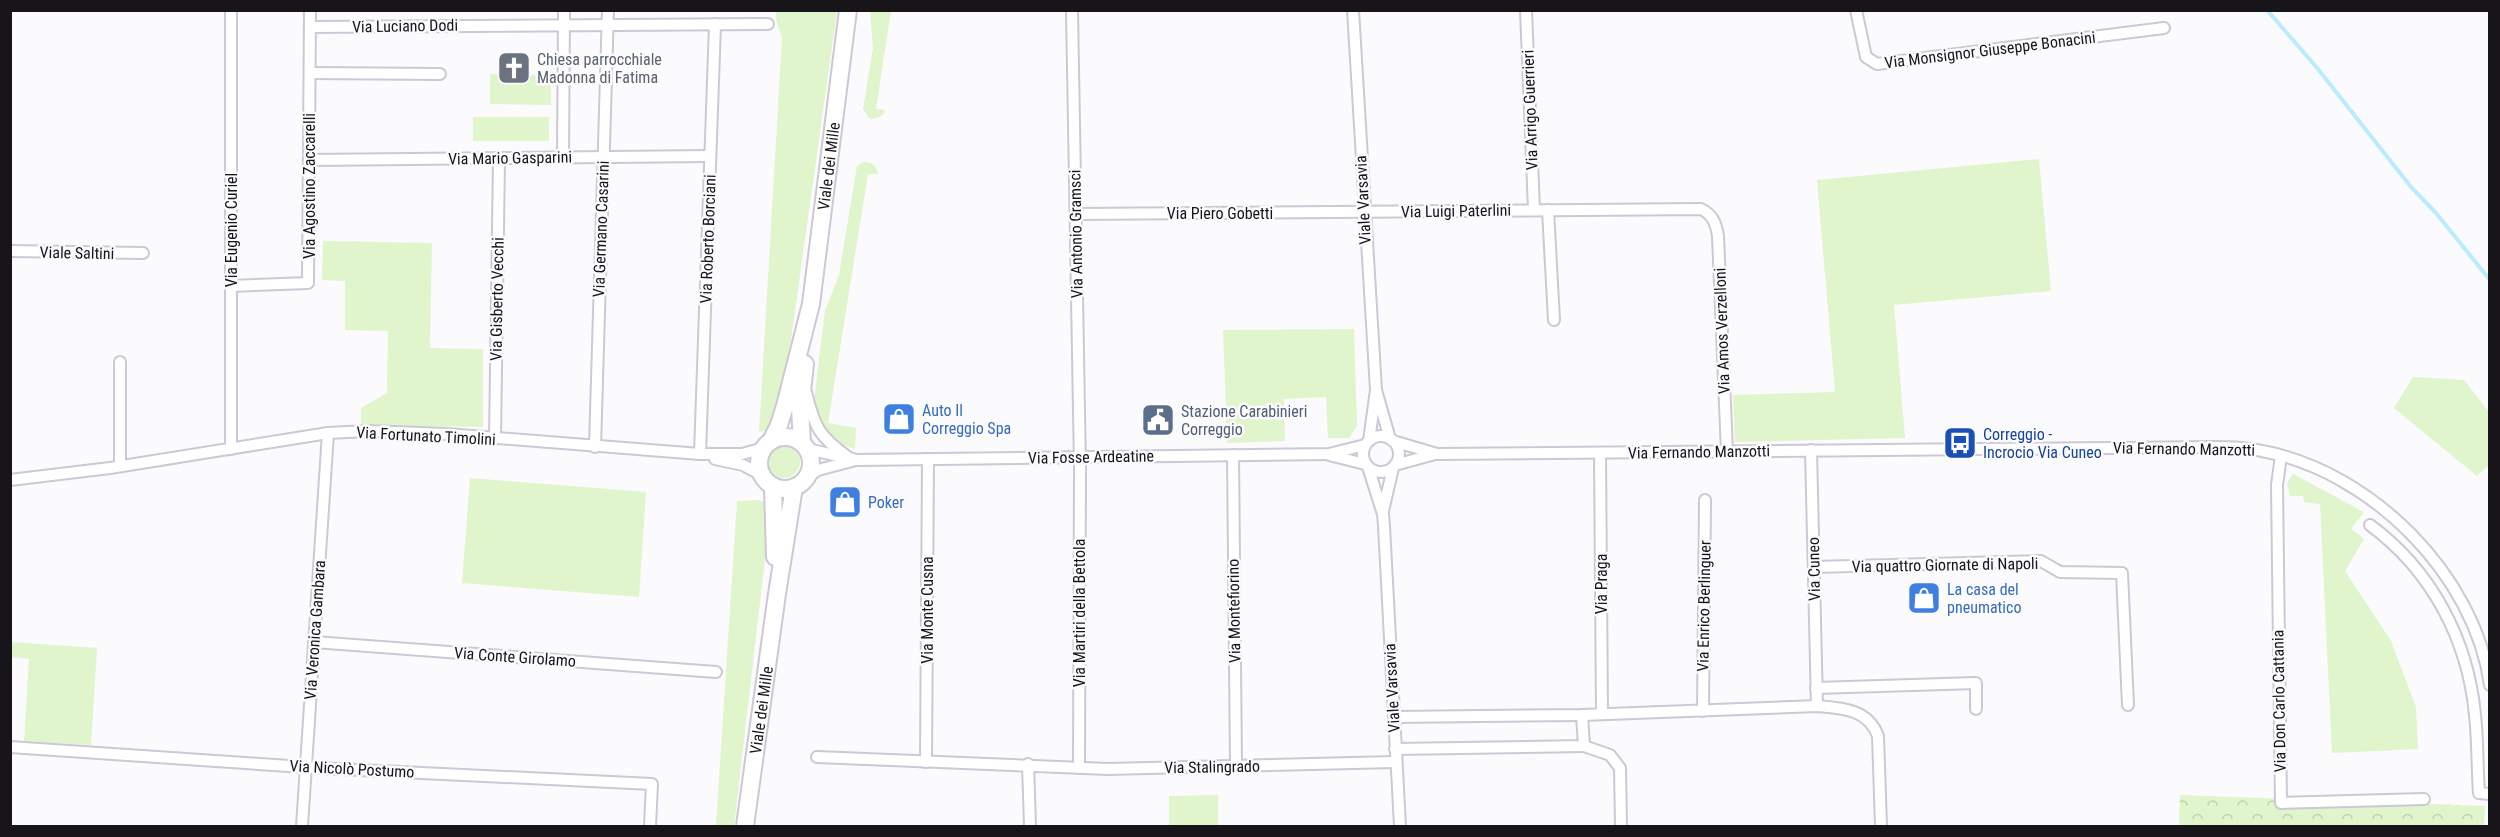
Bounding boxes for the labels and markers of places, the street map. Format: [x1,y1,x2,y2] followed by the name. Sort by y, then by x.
[496,50,532,86] church icon: Chiesa parrocchiale Madonna di Fatima
[537,50,662,87] place label: Chiesa parrocchiale Madonna di Fatima
[881,401,917,437] shop icon: Auto Il Correggio Spa
[922,401,1011,438] place label: Auto Il Correggio Spa
[1140,402,1176,438] public building icon: Stazione Carabinieri Correggio
[1181,402,1307,439] place label: Stazione Carabinieri Correggio
[1942,425,1978,461] bus stop icon: Correggio - Incrocio Via Cuneo
[1983,425,2102,462] place label: Correggio - Incrocio Via Cuneo
[827,484,863,520] shop icon: Poker
[868,493,904,512] place label: Poker
[1906,580,1942,616] shop icon: La casa del pneumatico
[1947,580,2021,617] place label: La casa del pneumatico

